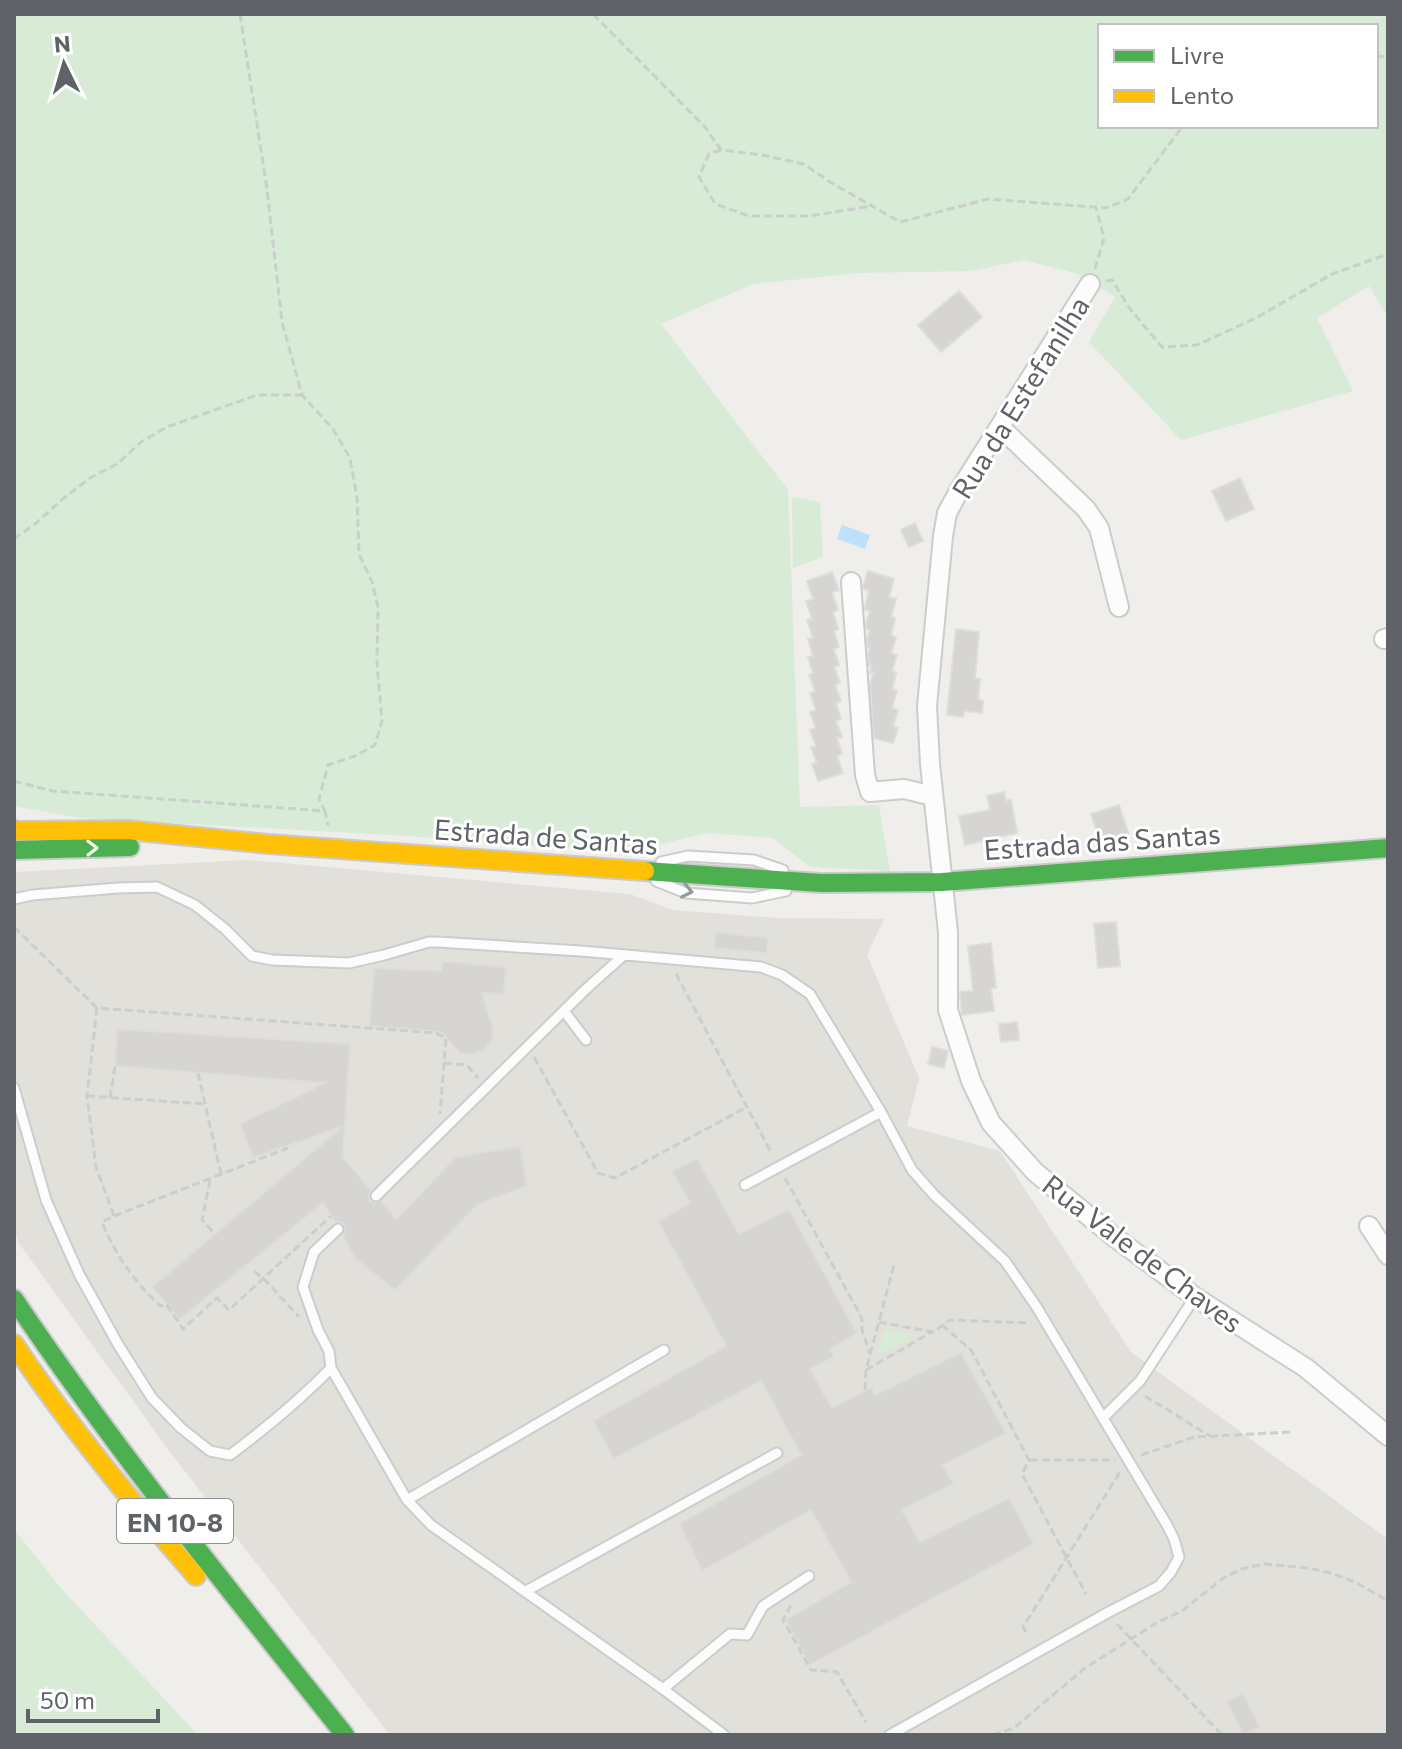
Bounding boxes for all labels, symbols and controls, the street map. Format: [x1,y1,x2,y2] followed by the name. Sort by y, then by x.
[24,24,104,104] north arrow
[1098,24,1378,128] legend
[53,29,72,58] text: N
[1170,40,1224,69] text: Livre
[1170,80,1234,109] text: Lento
[944,290,1096,504] street label: Rua da Estefanilha
[433,811,659,861] street label: Estrada de Santas
[982,816,1222,866] street label: Estrada das Santas
[86,839,99,857] one-way arrow
[680,882,694,899] one-way arrow
[1036,1167,1250,1339] street label: Rua Vale de Chaves
[117,1499,233,1543] road number: EN 10-8
[28,1673,158,1723] scale bar
[40,1685,95,1714] text: 50 m

